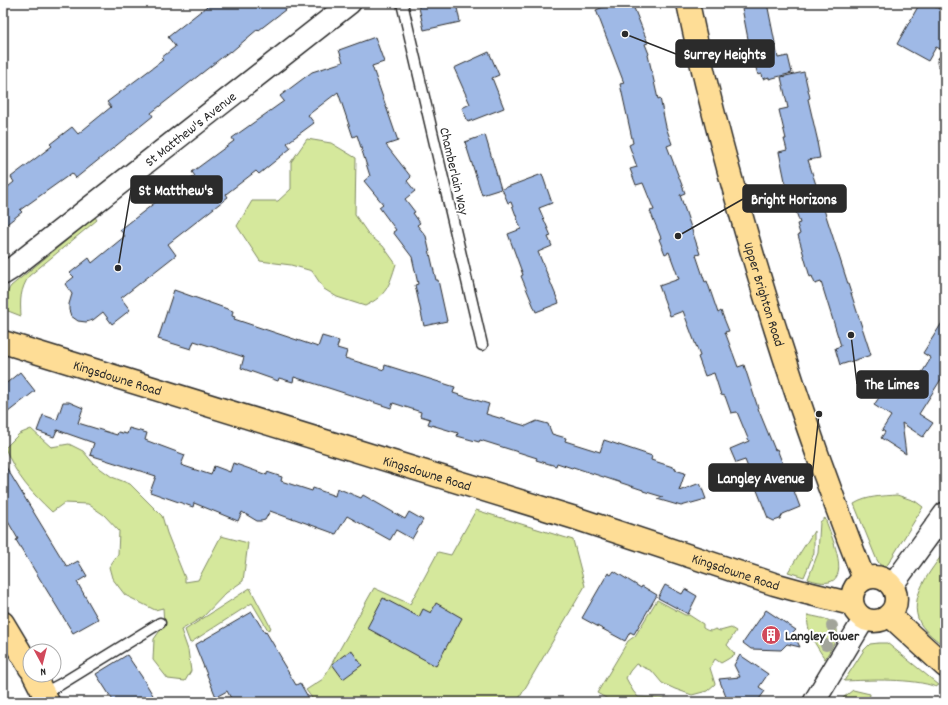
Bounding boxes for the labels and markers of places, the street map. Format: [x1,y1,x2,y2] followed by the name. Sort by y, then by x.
[676,40,774,67] callout: Surrey Heights
[131,176,222,203] callout: St Matthew's
[743,185,846,212] callout: Bright Horizons
[857,371,928,398] callout: The Limes
[709,464,812,491] callout: Langley Avenue
[760,624,782,646] building icon: Langley Tower
[785,627,860,647] place label: Langley Tower

